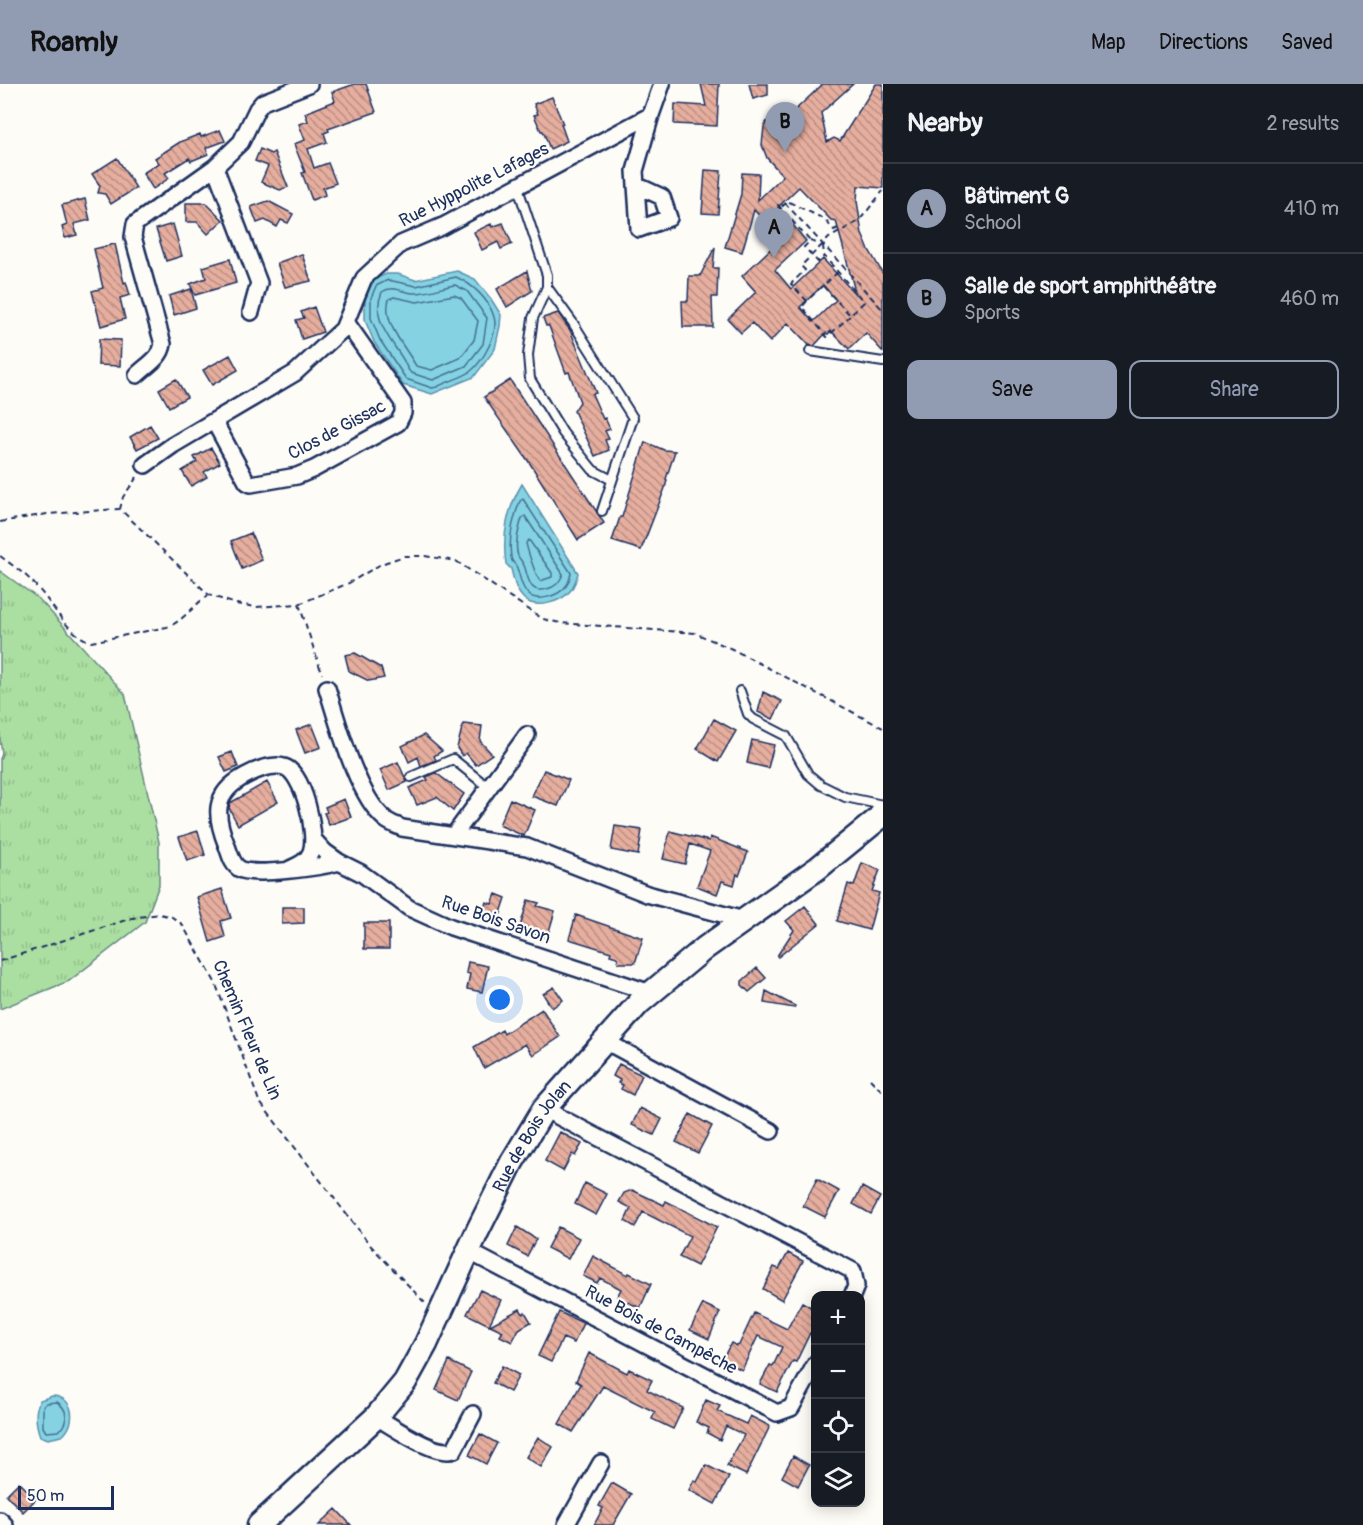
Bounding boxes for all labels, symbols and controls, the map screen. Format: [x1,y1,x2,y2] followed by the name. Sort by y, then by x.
[30,25,118,60] text: Roamly
[1091,29,1126,56] text: Map
[1159,29,1248,56] text: Directions
[1281,29,1333,56] text: Saved
[766,103,804,152] pin: B
[907,107,983,139] text: Nearby
[1267,111,1339,136] text: 2 results
[395,137,553,233] street label: Rue Hyppolite Lafages
[964,182,1069,210] text: Bâtiment G
[920,196,933,221] text: A
[1284,196,1339,221] text: 410 m
[754,208,794,258] pin: A
[964,210,1021,235] text: School
[964,272,1216,300] text: Salle de sport amphithéâtre
[921,286,932,311] text: B
[1280,286,1339,311] text: 460 m
[964,300,1020,325] text: Sports
[907,360,1117,419] button: Save
[1129,360,1339,419] button: Share
[284,395,390,465] street label: Clos de Gissac
[438,891,554,949] street label: Rue Bois Savon
[207,957,287,1103] street label: Chemin Fleur de Lin
[485,985,514,1014] your location
[487,1075,576,1196] street label: Rue de Bois Jolan
[581,1280,741,1380] street label: Rue Bois de Campêche
[811,1291,865,1507] map controls
[811,1291,865,1345] button: +
[811,1345,865,1399] button: −
[811,1399,865,1453] button: locate
[811,1453,865,1507] button: layers
[18,1483,114,1510] scale bar
[27,1486,64,1506] text: 50 m

